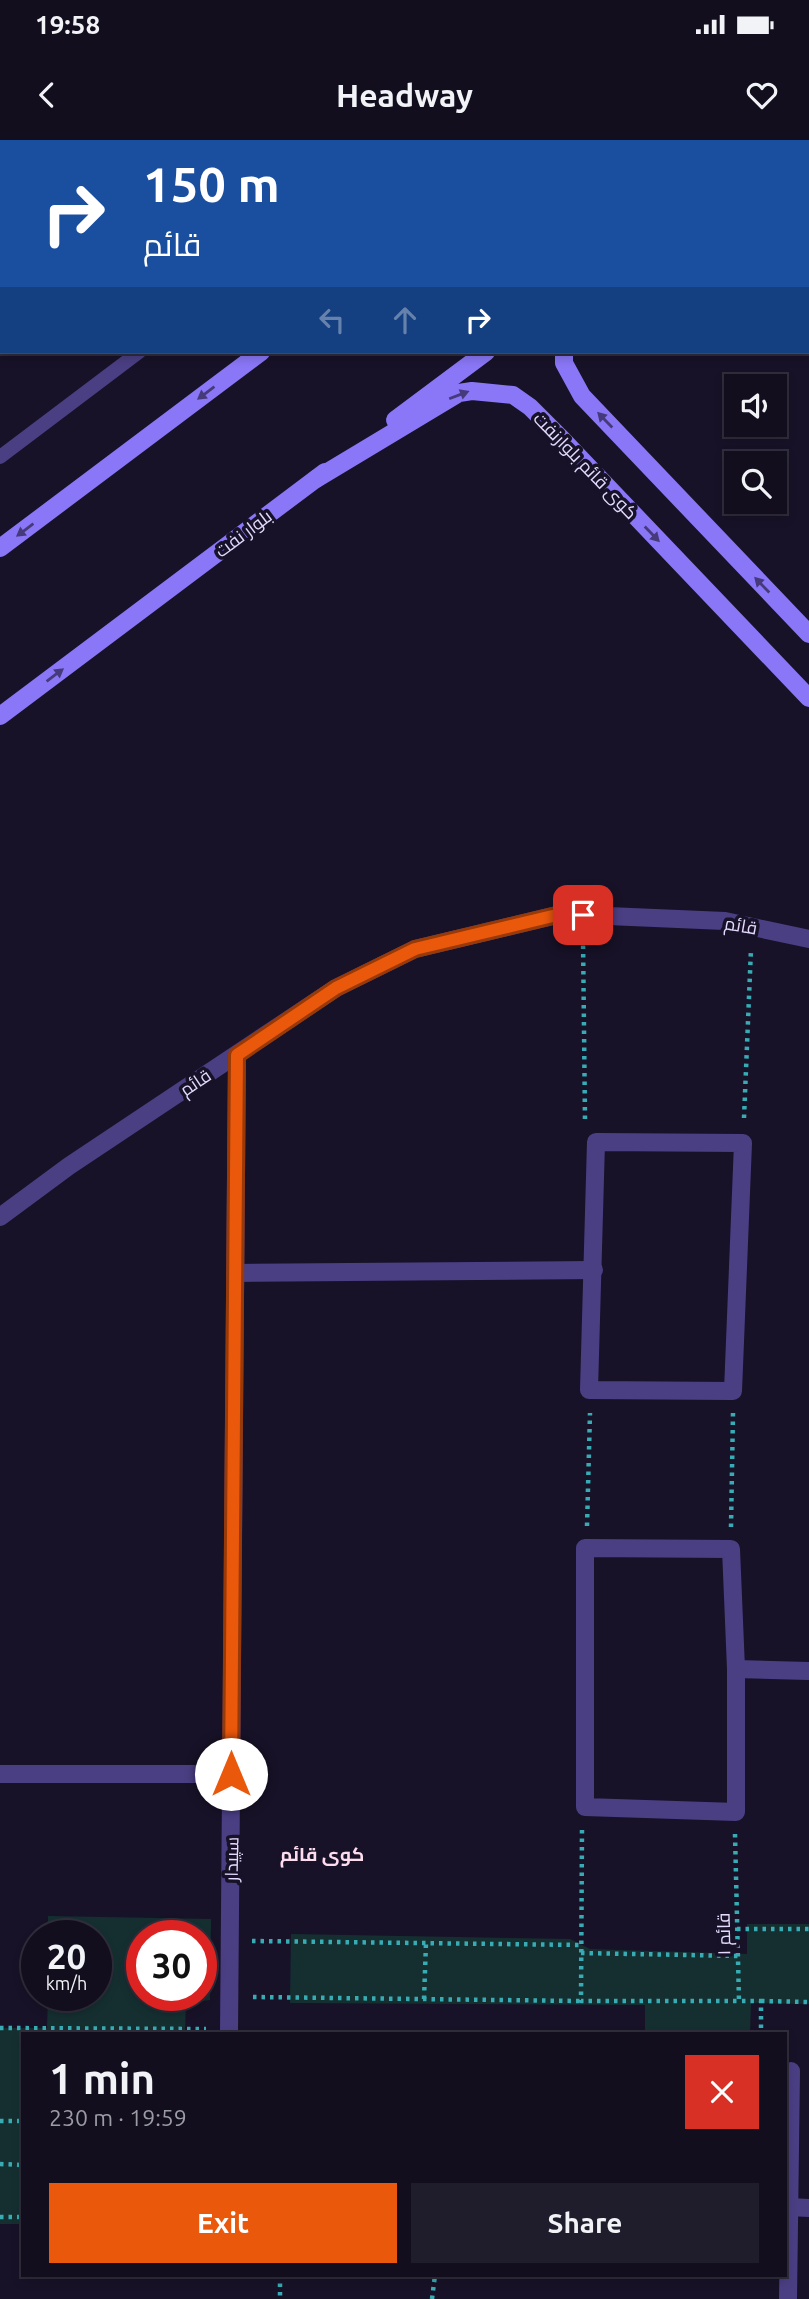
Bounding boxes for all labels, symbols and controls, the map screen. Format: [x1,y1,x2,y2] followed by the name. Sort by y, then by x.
[35,10,100,39] text: 19:58
[28,76,66,114] icon: back
[743,76,781,114] icon: heart
[336,77,473,113] text: Headway
[143,156,280,211] text: 150 m
[28,168,119,259] icon: right
[143,226,202,262] text: قائم
[313,301,351,339] icon: left
[386,301,424,339] icon: ahead
[459,301,497,339] icon: right
[724,374,787,514] map controls
[724,374,787,437] button: sound
[198,385,216,400] one-way arrow
[449,390,470,401] one-way arrow
[528,408,642,524] street label: کوی قائم بلوارنفت
[597,411,613,429] one-way arrow
[724,451,787,514] button: search
[211,505,276,562] street label: بلوار نفت
[16,522,34,537] one-way arrow
[644,525,661,542] one-way arrow
[754,577,770,594] one-way arrow
[45,667,63,682] one-way arrow
[553,885,613,945] pin
[564,896,602,934] icon: arrive
[723,912,759,941] street label: قائم
[176,1065,216,1102] street label: قائم
[194,1737,268,1811] position arrow
[221,1836,243,1883] street label: سپیدار
[280,1843,364,1868] district label: کوی قائم
[713,1912,736,1955] street label: قائم ۱
[126,1920,217,2011] speed limit sign: 30
[47,1936,86,1976] text: 20
[46,1973,87,1993] text: km/h
[49,2055,155,2102] text: 1 min
[685,2055,759,2129] button: close
[49,2105,187,2130] text: 230 m · 19:59
[49,2183,397,2263] button: Exit
[411,2183,759,2263] button: Share

